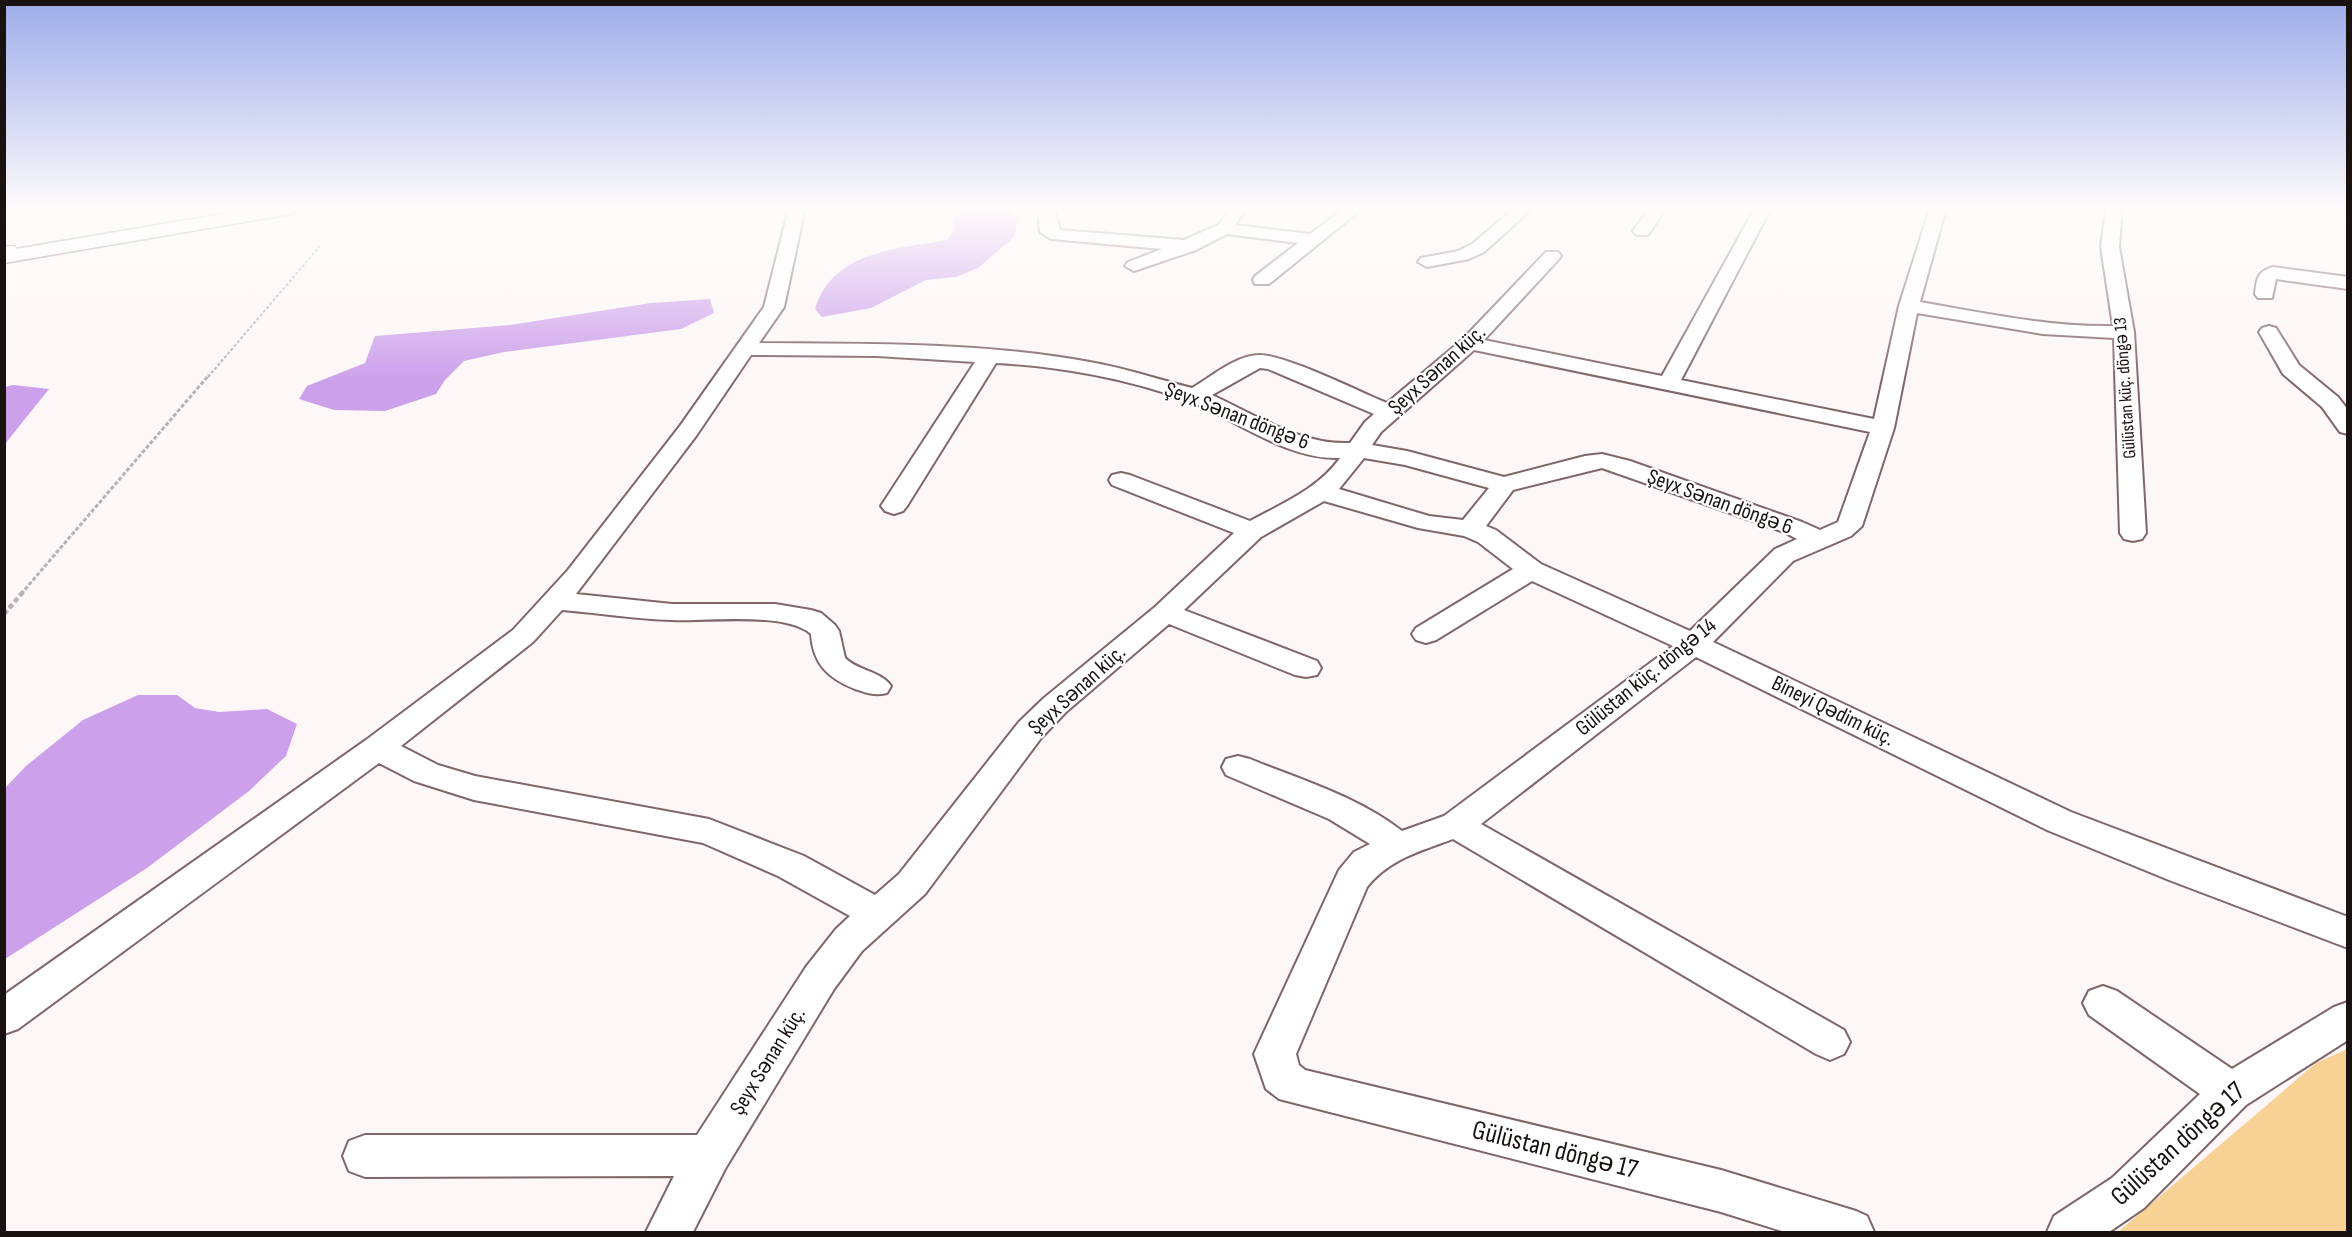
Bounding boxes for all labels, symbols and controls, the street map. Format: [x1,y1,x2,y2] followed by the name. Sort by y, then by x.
[2110,317,2140,459] street label: Gülüstan küç. döngə 13
[1383,319,1491,421] street label: Şeyx Sənan küç.
[1161,376,1313,456] street label: Şeyx Sənan döngə 6
[1644,463,1796,541] street label: Şeyx Sənan döngə 6
[1570,612,1722,742] street label: Gülüstan küç. döngə 14
[1023,639,1131,741] street label: Şeyx Sənan küç.
[1767,670,1899,752] street label: Bineyi Qədim küç.
[724,1002,812,1120] street label: Şeyx Sənan küç.
[2104,1075,2252,1213] street label: Gülüstan döngə 17
[1469,1114,1641,1186] street label: Gülüstan döngə 17

